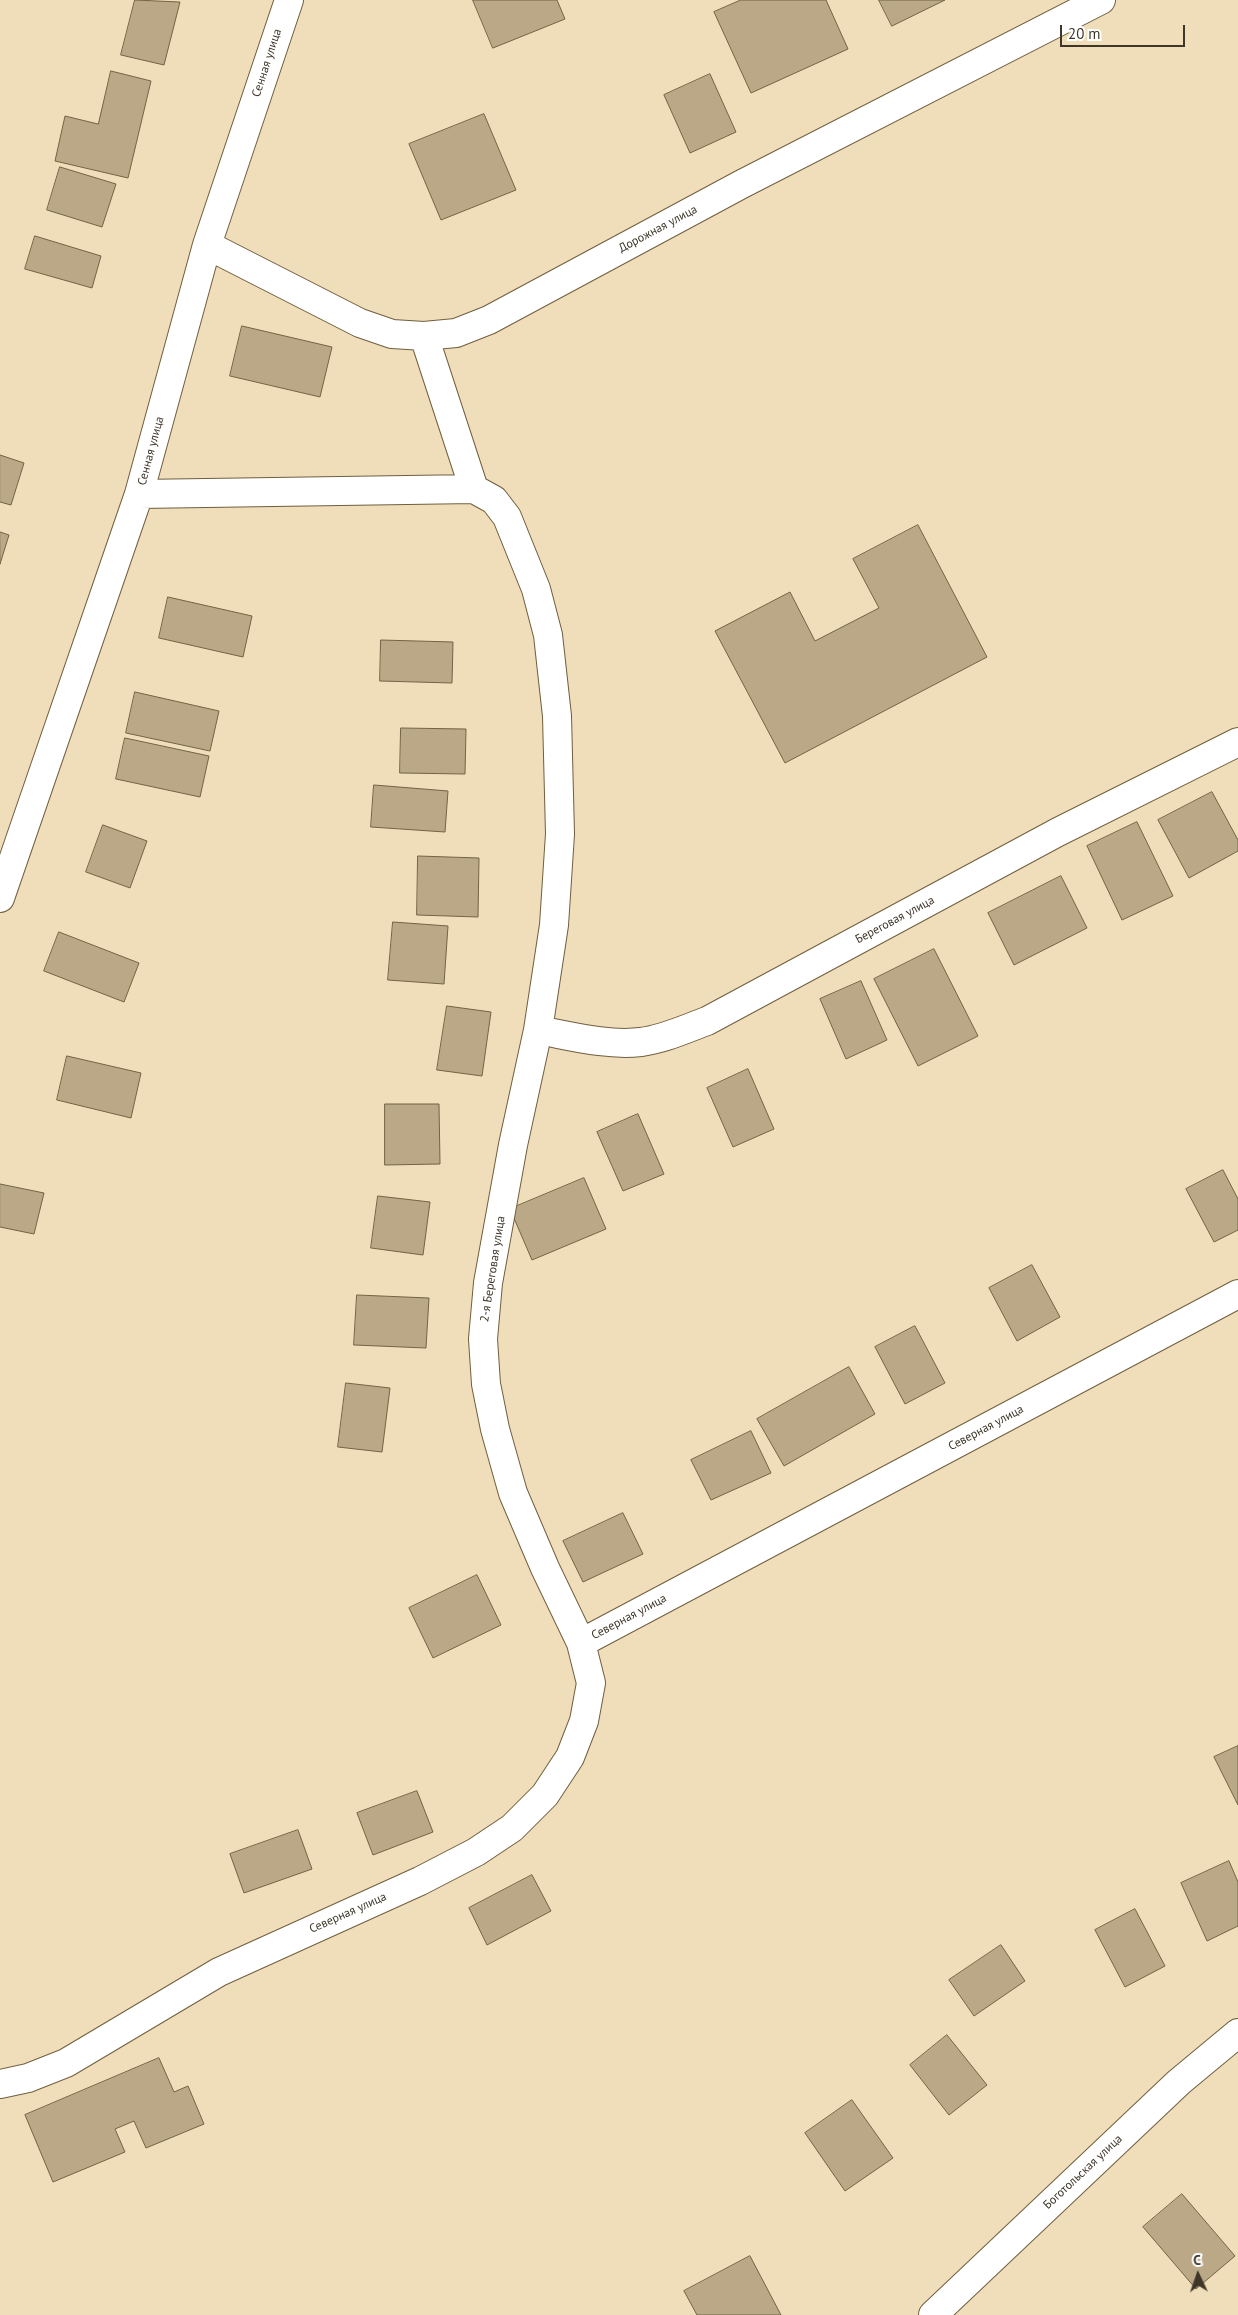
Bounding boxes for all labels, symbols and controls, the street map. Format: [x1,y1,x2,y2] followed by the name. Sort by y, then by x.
[1063,15,1188,47] scale bar
[1068,24,1101,43] text: 20 m
[249,27,285,99] street label: Сенная улица
[616,202,700,256] street label: Дорожная улица
[135,415,167,487] street label: Сенная улица
[853,893,937,947] street label: Береговая улица
[478,1215,508,1323] street label: 2-я Береговая улица
[946,1402,1026,1454] street label: Северная улица
[589,1591,669,1643] street label: Северная улица
[307,1890,389,1936] street label: Северная улица
[1041,2132,1125,2212] street label: Боготольская улица
[1173,2250,1223,2300] north arrow
[1193,2251,1202,2269] text: С

